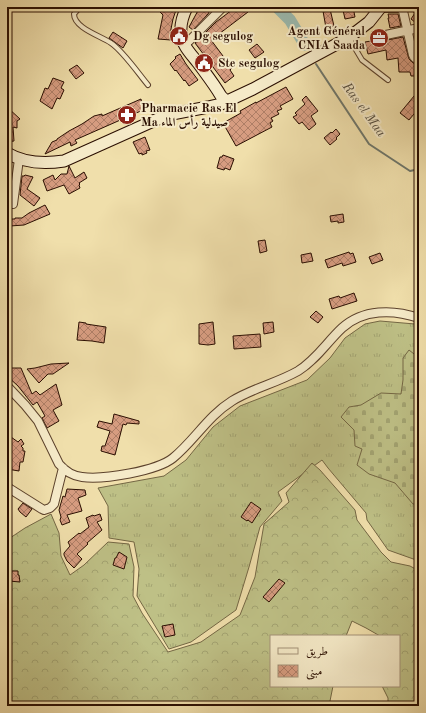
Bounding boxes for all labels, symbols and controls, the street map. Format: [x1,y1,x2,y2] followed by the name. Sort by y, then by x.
[168,25,190,47] public building icon: Dg segulog
[288,26,365,52] place label: Agent Général CNIA Saada
[368,27,390,49] office icon: Agent Général CNIA Saada
[193,31,253,43] place label: Dg segulog
[193,52,215,74] public building icon: Ste segulog
[218,58,280,70] place label: Ste segulog
[339,79,388,140] water label: Ras el Maa
[141,103,237,129] place label: Pharmacie Ras El Ma صيدلية رأس الماء
[116,104,138,126] pharmacy icon: Pharmacie Ras El Ma صيدلية رأس الماء
[270,635,400,687] legend
[306,646,328,659] text: طريق
[306,666,322,680] text: مبنى

